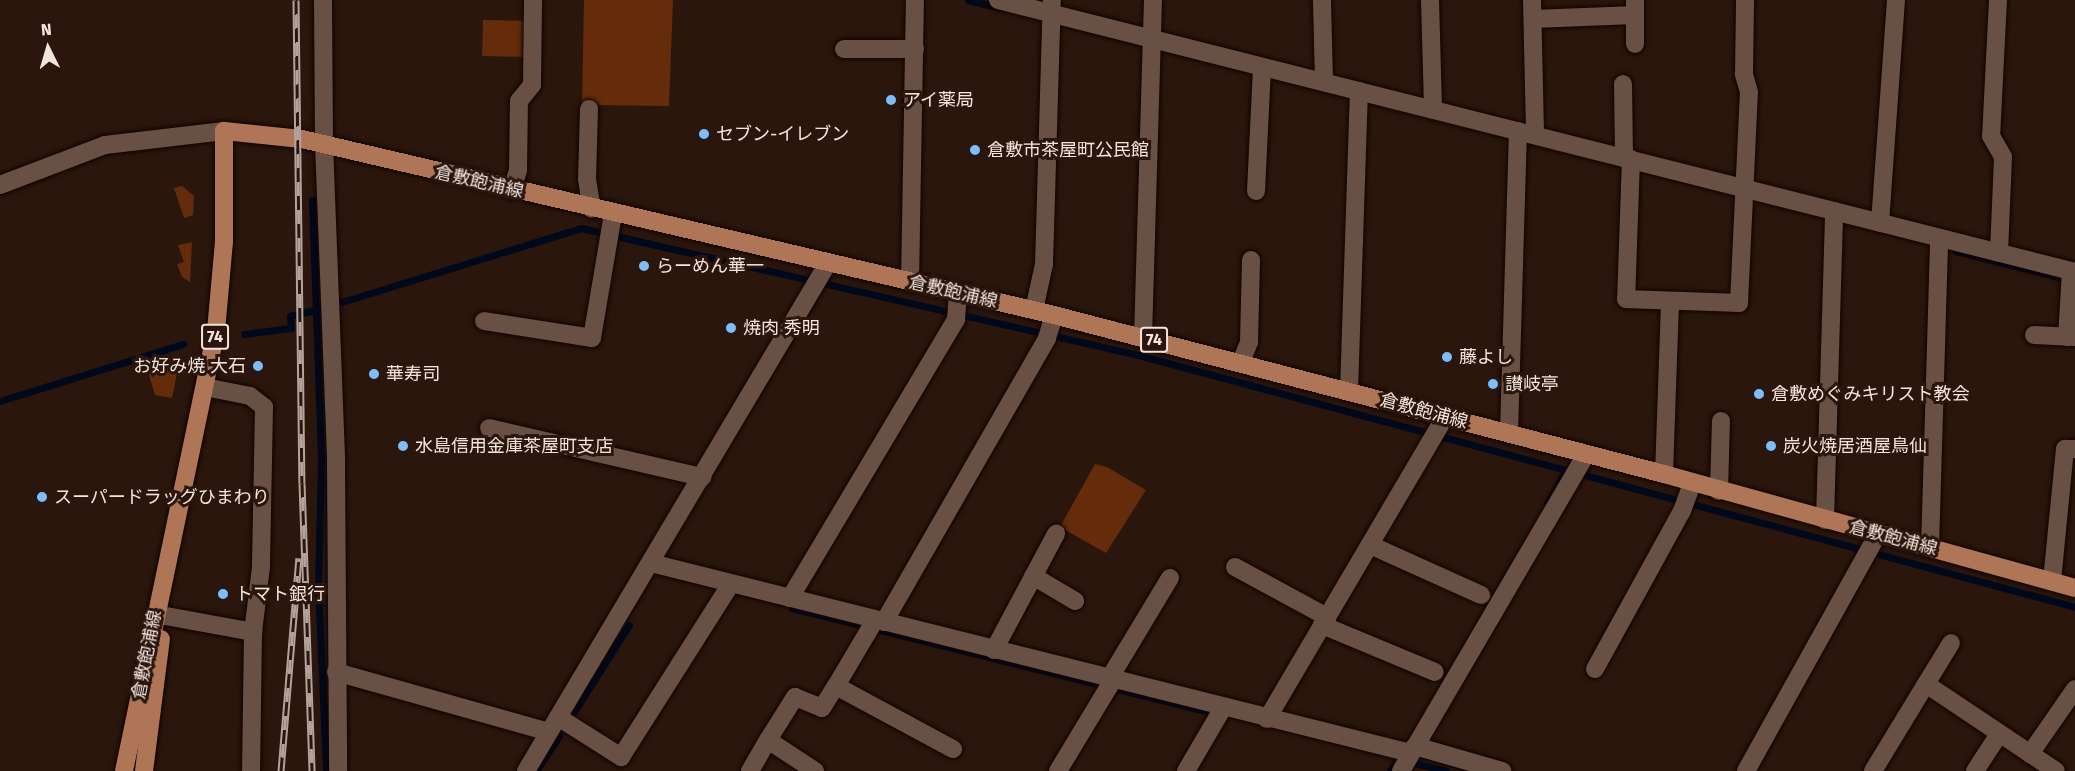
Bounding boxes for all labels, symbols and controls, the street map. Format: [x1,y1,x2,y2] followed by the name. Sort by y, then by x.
[18,18,78,78] north arrow
[40,20,52,39] text: N
[903,89,975,111] place label: アイ薬局
[884,93,898,107] marker: アイ薬局
[716,123,849,145] place label: セブン-イレブン
[697,127,711,141] marker: セブン-イレブン
[987,139,1149,161] place label: 倉敷市茶屋町公民館
[968,143,982,157] marker: 倉敷市茶屋町公民館
[433,161,525,203] street label: 倉敷飽浦線
[656,255,764,277] place label: らーめん華一
[637,259,651,273] marker: らーめん華一
[907,271,999,313] street label: 倉敷飽浦線
[743,317,820,339] place label: 焼肉 秀明
[724,321,738,335] marker: 焼肉 秀明
[200,324,230,350] road number: 74
[1139,327,1169,353] road number: 74
[1459,346,1513,368] place label: 藤よし
[1440,350,1454,364] marker: 藤よし
[133,355,246,377] place label: お好み焼 大石
[251,359,265,373] marker: お好み焼 大石
[386,363,440,385] place label: 華寿司
[367,367,381,381] marker: 華寿司
[1505,373,1559,395] place label: 讃岐亭
[1486,377,1500,391] marker: 讃岐亭
[1771,383,1969,405] place label: 倉敷めぐみキリスト教会
[1752,387,1766,401] marker: 倉敷めぐみキリスト教会
[1378,389,1470,433] street label: 倉敷飽浦線
[415,435,613,457] place label: 水島信用金庫茶屋町支店
[1783,435,1927,457] place label: 炭火焼居酒屋鳥仙
[396,439,410,453] marker: 水島信用金庫茶屋町支店
[1764,439,1778,453] marker: 炭火焼居酒屋鳥仙
[54,486,270,508] place label: スーパードラッグひまわり
[35,490,49,504] marker: スーパードラッグひまわり
[1847,516,1939,560] street label: 倉敷飽浦線
[235,583,325,605] place label: トマト銀行
[216,587,230,601] marker: トマト銀行
[128,609,166,701] street label: 倉敷飽浦線

